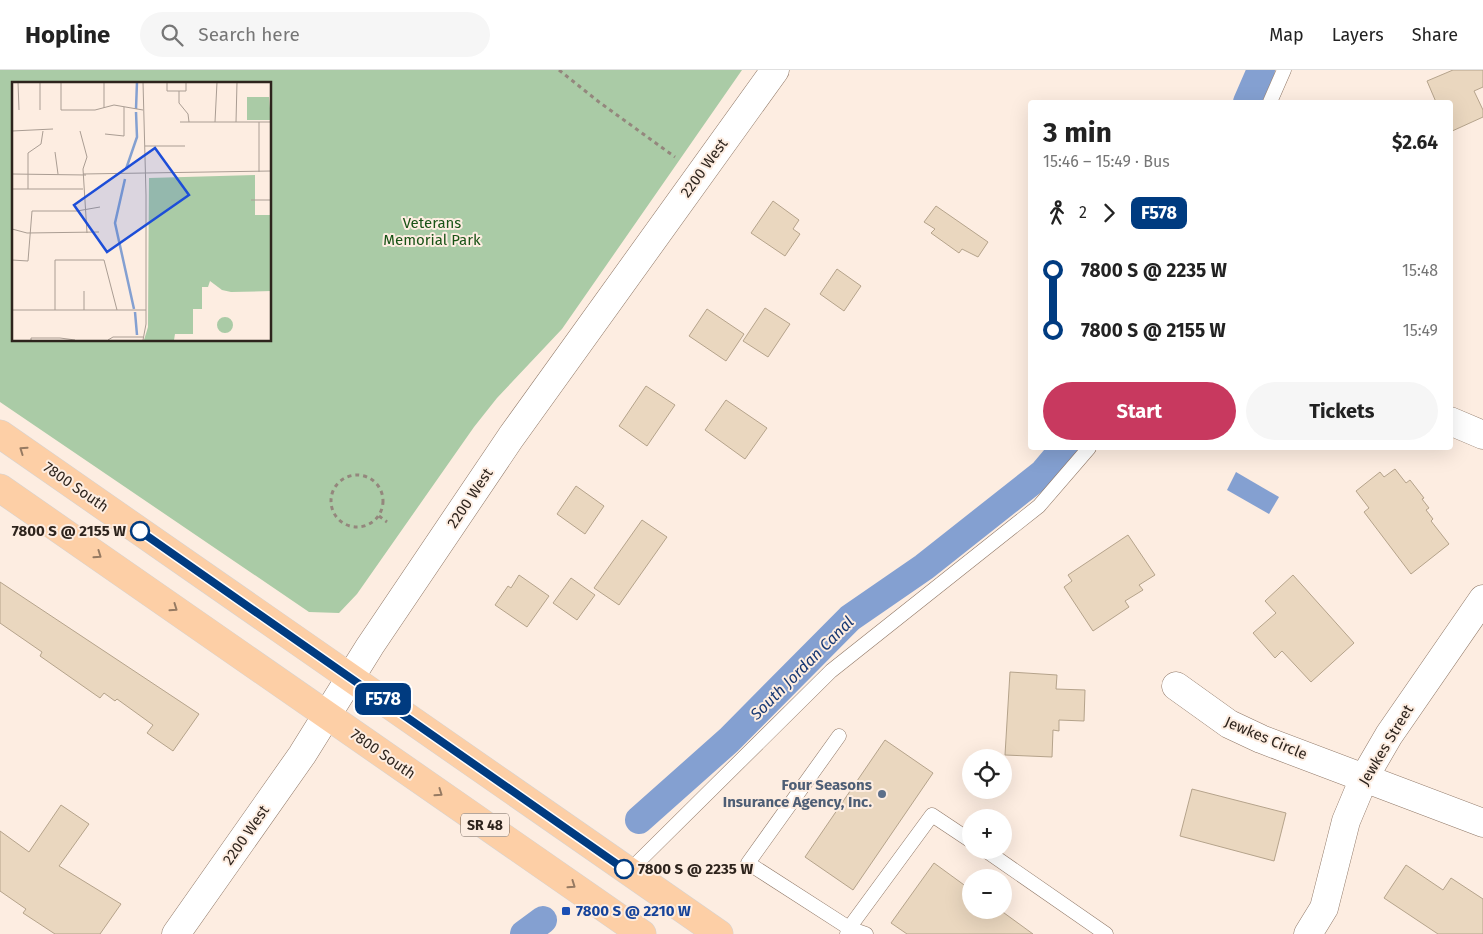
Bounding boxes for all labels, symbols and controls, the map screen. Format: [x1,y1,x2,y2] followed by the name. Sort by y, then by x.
[140,12,490,57] search box
[25,21,110,49] text: Hopline
[158,21,186,49] icon: search
[198,23,300,46] text: Search here
[1269,24,1304,46] text: Map
[1332,24,1384,46] text: Layers
[1412,24,1458,46] text: Share
[12,82,271,341] inset map
[1043,116,1112,149] text: 3 min
[1392,131,1438,154] text: $2.64
[677,135,732,201] street label: 2200 West
[1043,152,1170,171] text: 15:46 – 15:49 · Bus
[1043,199,1071,227] icon: walk
[1095,199,1123,227] icon: forward
[1141,202,1177,224] text: F578
[1079,203,1087,222] text: 2
[383,214,481,249] park label: Veterans Memorial Park
[1081,259,1227,282] text: 7800 S @ 2235 W
[1402,261,1438,280] text: 15:48
[1081,319,1226,342] text: 7800 S @ 2155 W
[1403,321,1438,340] text: 15:49
[1043,382,1236,440] button: Start
[1246,382,1438,440] button: Tickets
[19,447,29,456] one-way arrow
[40,458,112,516] street label: 7800 South
[443,464,497,531] street label: 2200 West
[130,521,150,541] marker: 7800 S @ 2155 W
[12,522,126,540] place label: 7800 S @ 2155 W
[92,549,102,558] one-way arrow
[168,602,178,611] one-way arrow
[746,612,858,724] water label: South Jordan Canal
[348,683,418,715] line badge: F578
[365,688,401,710] text: F578
[1355,701,1417,789] street label: Jewkes Street
[1222,713,1310,763] street label: Jewkes Circle
[347,725,419,783] street label: 7800 South
[962,749,1012,919] map controls
[962,749,1012,799] button: locate
[723,776,872,811] place label: Four Seasons Insurance Agency, Inc.
[433,787,443,796] one-way arrow
[876,788,888,800] marker: Four Seasons Insurance Agency, Inc.
[219,801,273,868] street label: 2200 West
[962,809,1012,859] button: +
[461,814,509,836] road number: SR 48
[614,859,634,879] marker: 7800 S @ 2235 W
[638,860,753,878] place label: 7800 S @ 2235 W
[962,869,1012,919] button: −
[567,879,576,888] one-way arrow
[576,902,691,920] place label: 7800 S @ 2210 W
[560,905,572,917] marker: 7800 S @ 2210 W

